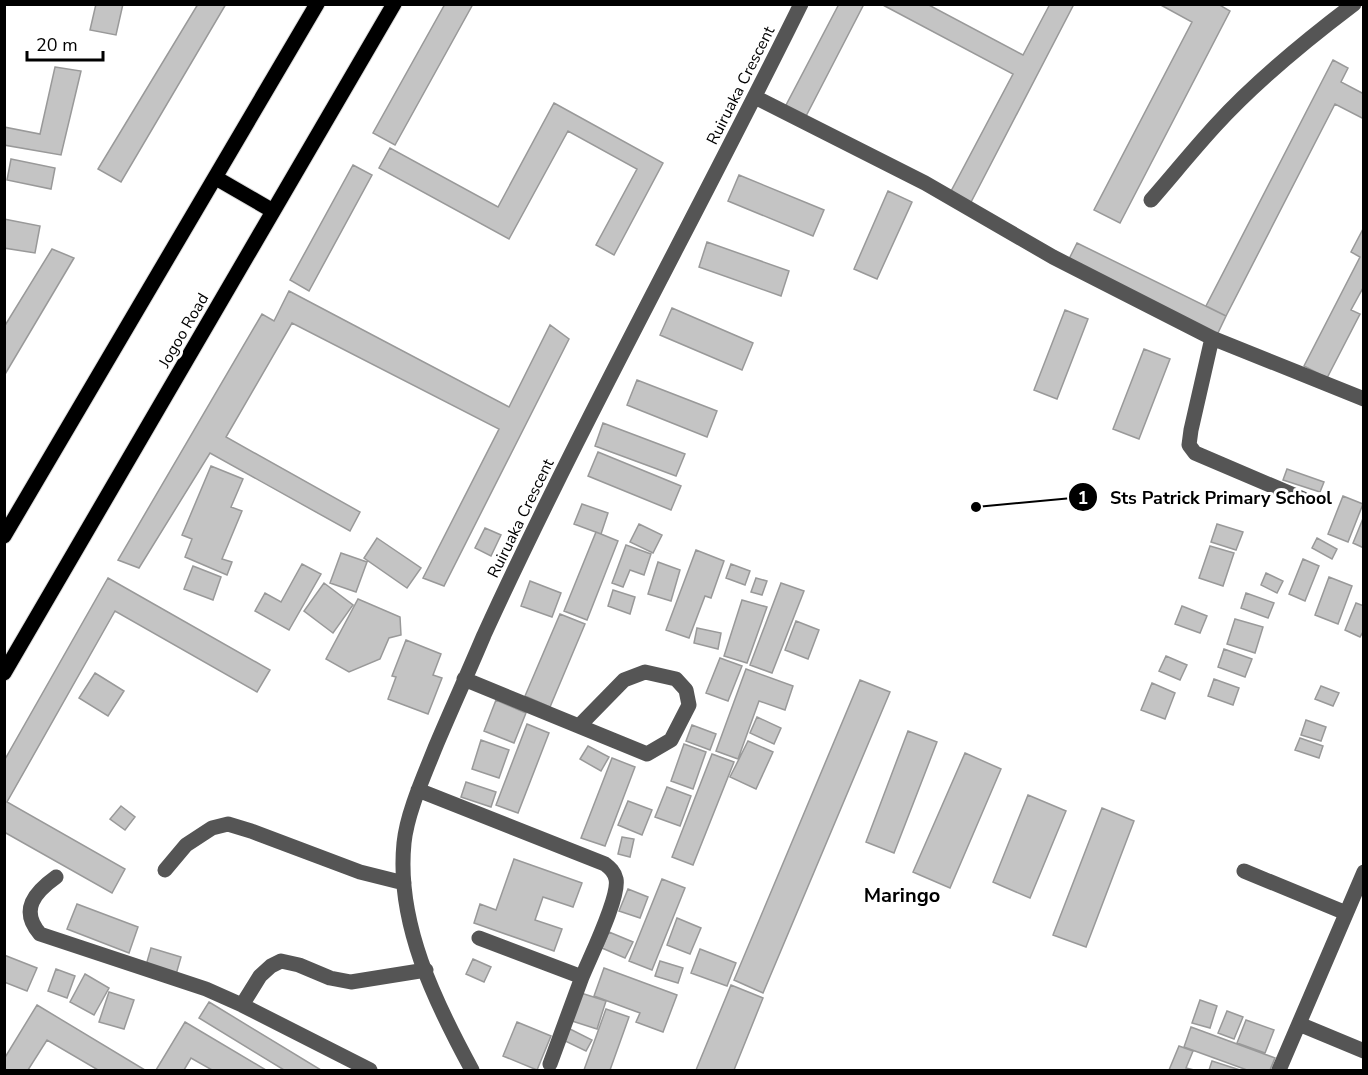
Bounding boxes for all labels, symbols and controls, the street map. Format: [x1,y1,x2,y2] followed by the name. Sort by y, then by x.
[702,22,780,148] street label: Ruiruaka Crescent
[27,24,104,62] scale bar
[36,33,78,57] text: 20 m
[153,289,214,373] street label: Jogoo Road
[482,455,559,582] street label: Ruiruaka Crescent
[1068,479,1344,515] callout: Sts Patrick Primary School
[1078,486,1088,510] text: 1
[1110,486,1332,510] text: Sts Patrick Primary School
[864,882,940,909] district label: Maringo

